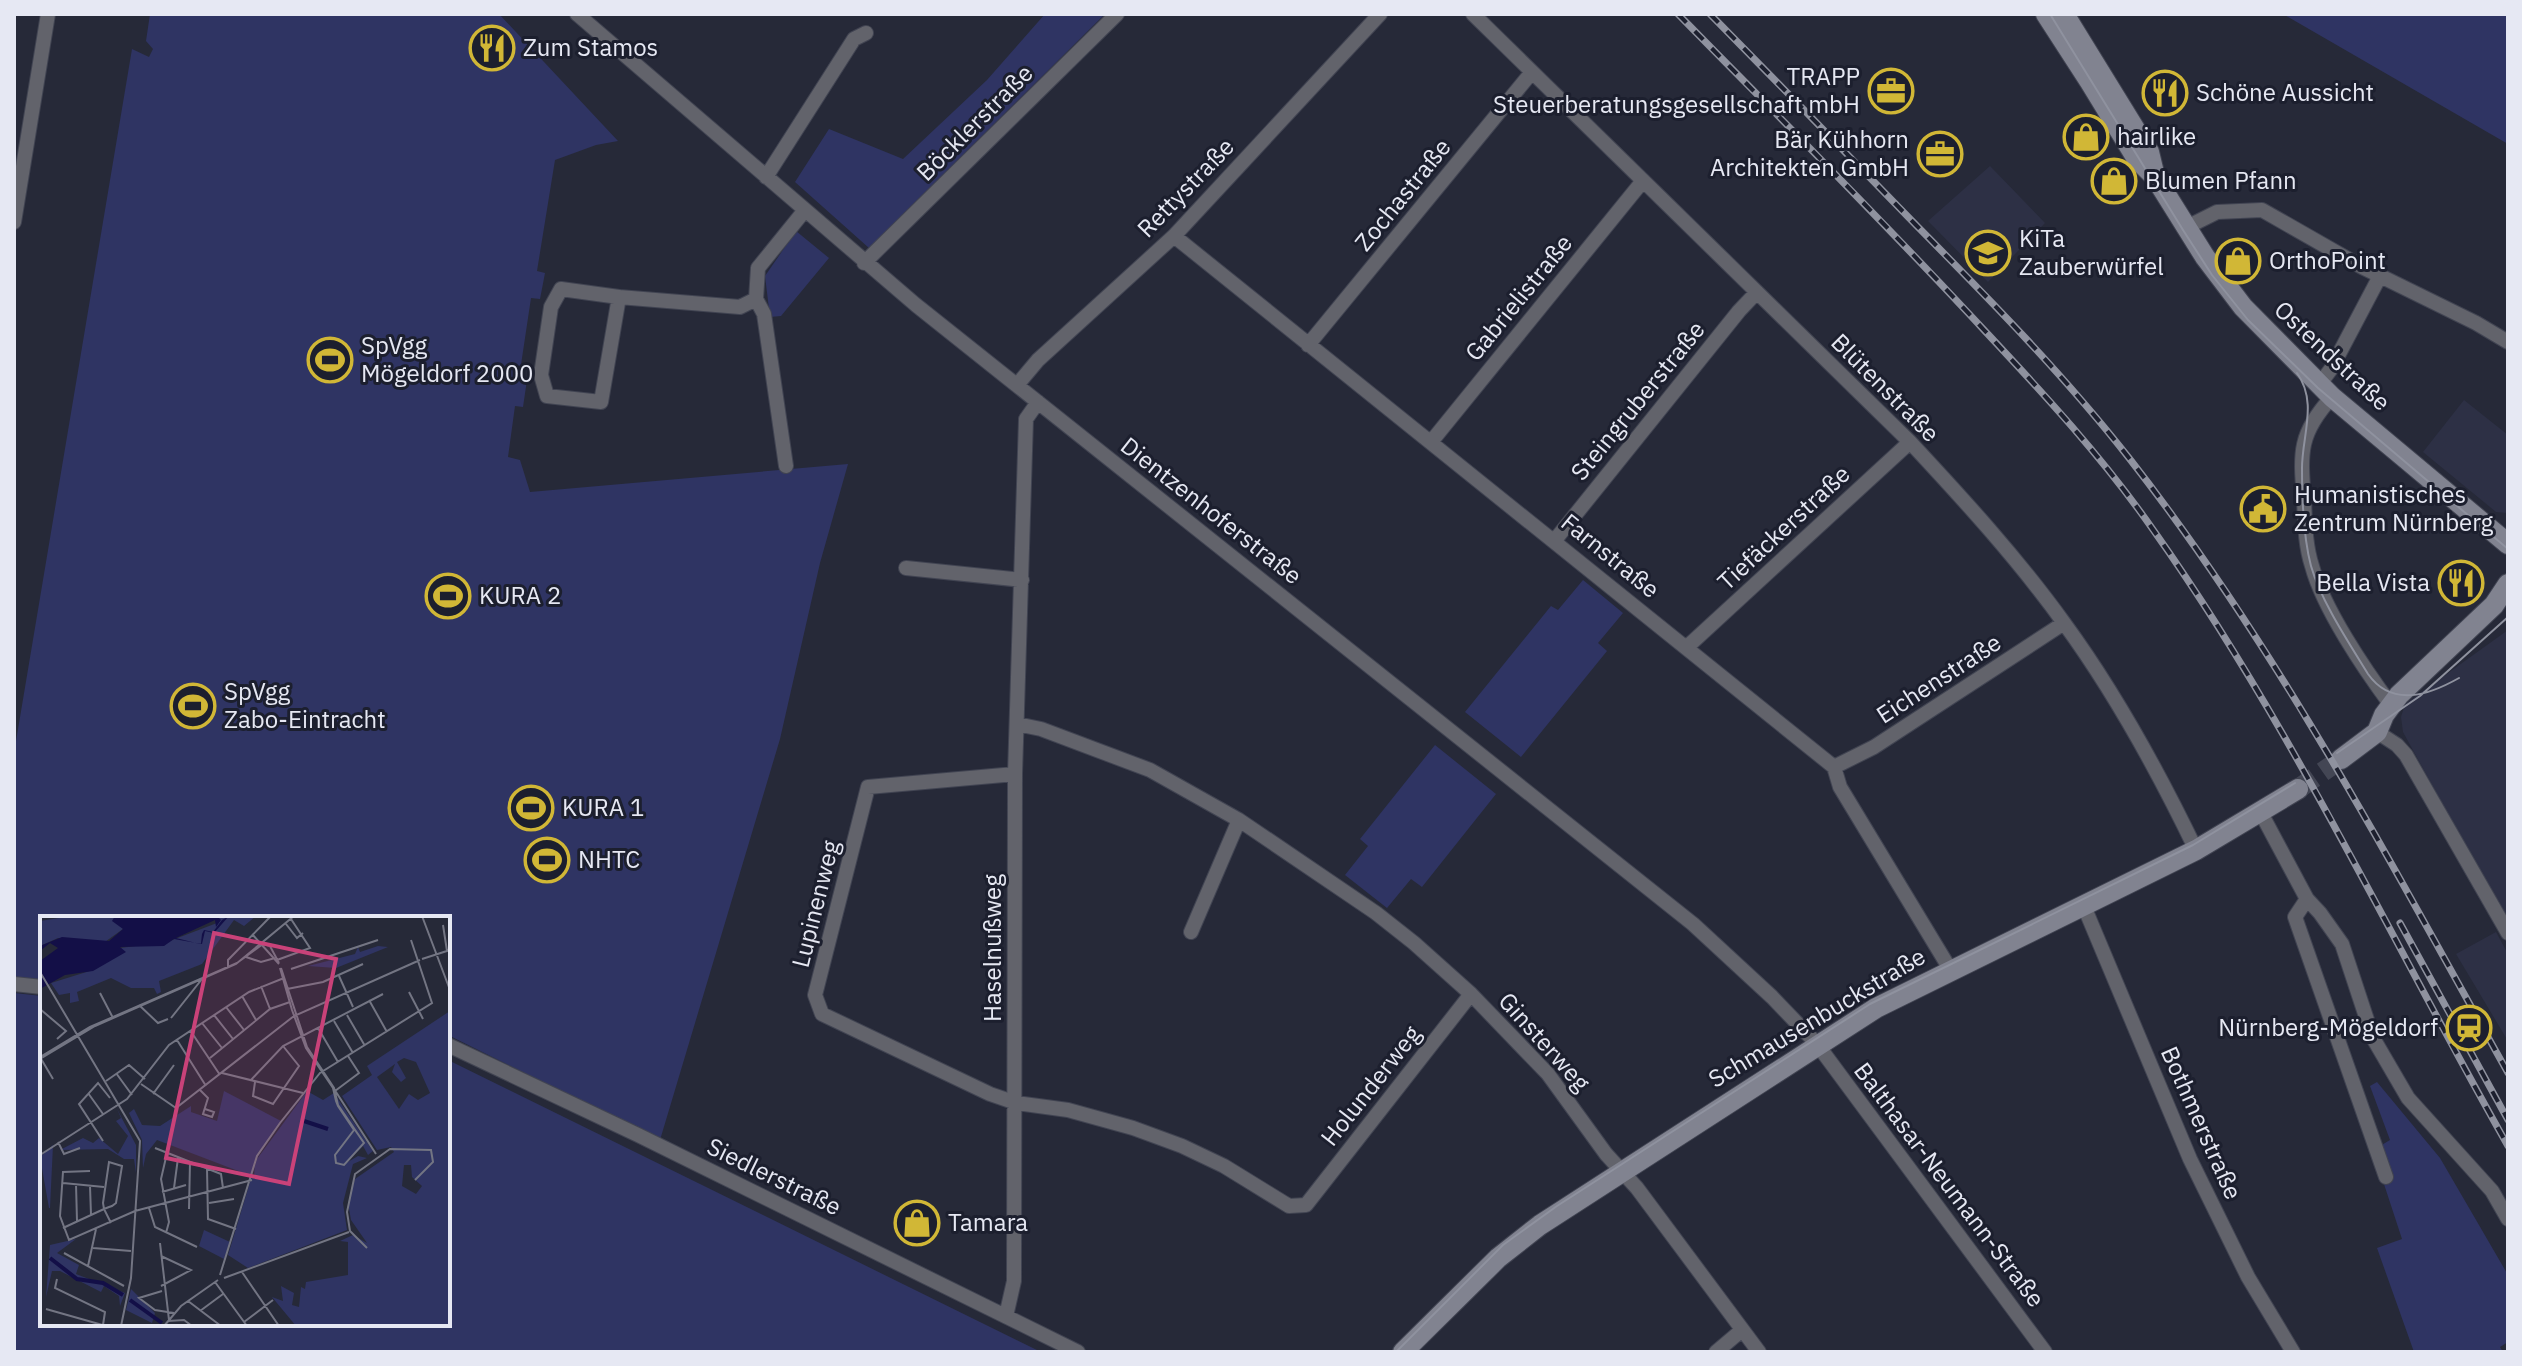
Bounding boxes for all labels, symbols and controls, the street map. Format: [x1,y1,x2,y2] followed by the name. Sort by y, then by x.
[468,24,516,72] restaurant icon: Zum Stamos
[523,31,658,63] place label: Zum Stamos
[909,57,1039,187] street label: Böcklerstraße
[1493,60,1860,120] place label: TRAPP Steuerberatungsgesellschaft mbH
[1867,67,1915,115] office icon: TRAPP Steuerberatungsgesellschaft mbH
[2141,69,2189,117] restaurant icon: Schöne Aussicht
[2196,76,2374,108] place label: Schöne Aussicht
[2062,113,2110,161] shop icon: hairlike
[2117,120,2196,152] place label: hairlike
[1710,123,1909,183] place label: Bär Kühhorn Architekten GmbH
[1916,130,1964,178] office icon: Bär Kühhorn Architekten GmbH
[1130,131,1241,244] street label: Rettystraße
[1347,132,1457,257] street label: Zochastraße
[2090,157,2138,205] shop icon: Blumen Pfann
[2145,164,2297,196] place label: Blumen Pfann
[2019,222,2164,282] place label: KiTa Zauberwürfel
[1457,227,1579,367] street label: Gabrielistraße
[1964,229,2012,277] school or university icon: KiTa Zauberwürfel
[2214,237,2262,285] shop icon: OrthoPoint
[2269,244,2386,276] place label: OrthoPoint
[2268,293,2398,417] street label: Ostendstraße
[1563,314,1711,487] street label: Steingruberstraße
[1825,326,1947,448] street label: Blütenstraße
[361,329,533,389] place label: SpVgg Mögeldorf 2000
[306,336,354,384] sports icon: SpVgg Mögeldorf 2000
[1114,429,1309,591] street label: Dientzenhoferstraße
[1710,458,1856,597] street label: Tiefäckerstraße
[2294,478,2493,538] place label: Humanistisches Zentrum Nürnberg
[2239,485,2287,533] public building icon: Humanistisches Zentrum Nürnberg
[1555,506,1666,605] street label: Farnstraße
[2437,559,2485,607] restaurant icon: Bella Vista
[2316,566,2430,598] place label: Bella Vista
[424,572,472,620] sports icon: KURA 2
[479,579,561,611] place label: KURA 2
[1870,626,2007,730] street label: Eichenstraße
[224,675,386,735] place label: SpVgg Zabo-Eintracht
[169,682,217,730] sports icon: SpVgg Zabo-Eintracht
[507,784,555,832] sports icon: KURA 1
[562,791,644,823] place label: KURA 1
[523,836,571,884] sports icon: NHTC
[784,837,846,971] street label: Lupinenweg
[578,843,640,875] place label: NHTC
[976,874,1008,1022] street label: Haselnußweg
[40,916,450,1326] inset map
[1702,940,1931,1095] street label: Schmausenbuckstraße
[1492,985,1598,1098] street label: Ginsterweg
[2445,1004,2493,1052] station icon: Nürnberg-Mögeldorf
[2218,1011,2438,1043] place label: Nürnberg-Mögeldorf
[1313,1018,1427,1152] street label: Holunderweg
[2154,1041,2250,1204] street label: Bothmerstraße
[1847,1056,2052,1313] street label: Balthasar-Neumann-Straße
[702,1130,847,1222] street label: Siedlerstraße
[893,1199,941,1247] shop icon: Tamara
[948,1206,1028,1238] place label: Tamara

